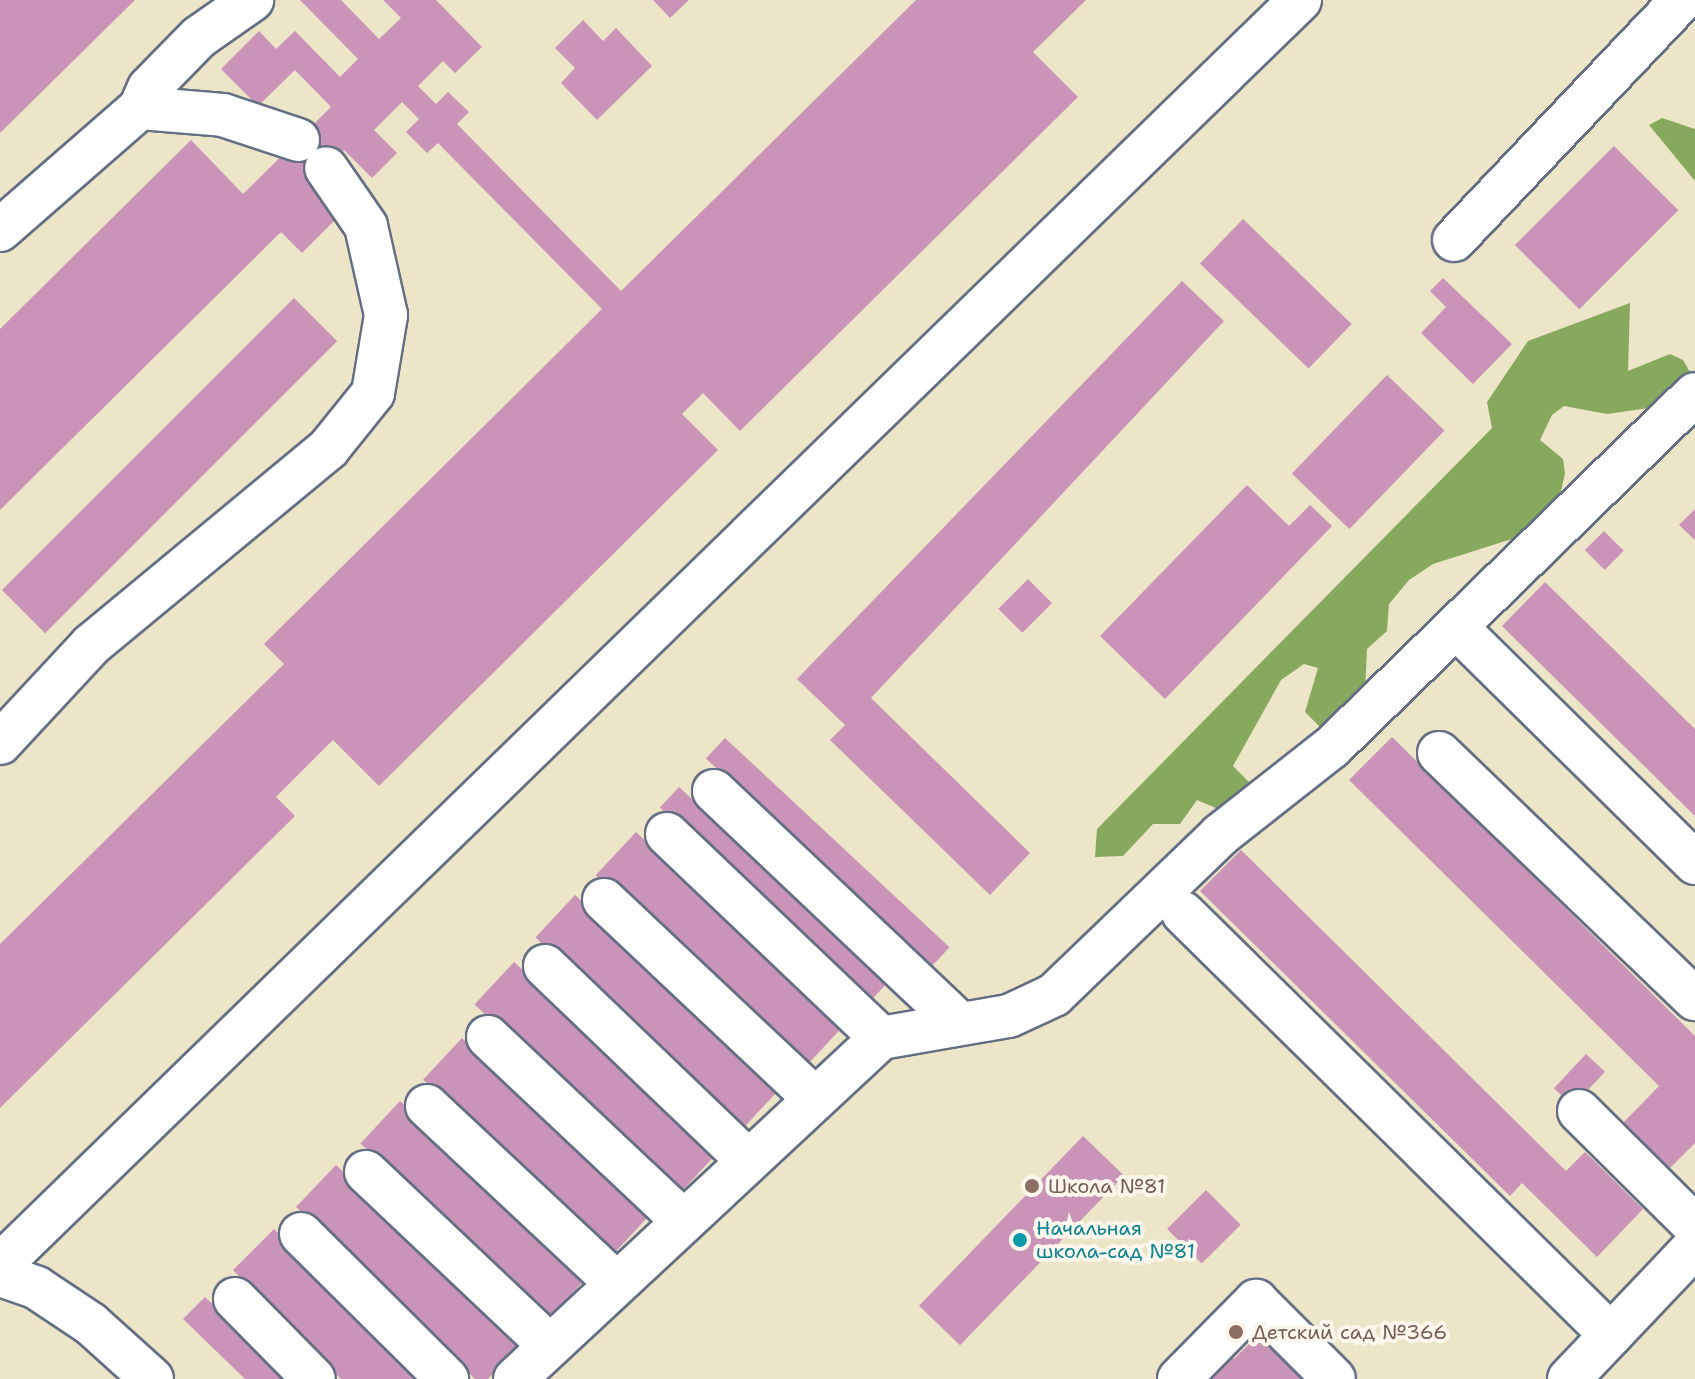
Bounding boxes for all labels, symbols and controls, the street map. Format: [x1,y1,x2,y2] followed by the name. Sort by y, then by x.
[1048,1174,1165,1198] place label: Школа №81
[1023,1177,1041,1195] marker: Школа №81
[1036,1216,1195,1263] place label: Начальная школа-сад №81
[1011,1231,1029,1249] marker: Начальная школа-сад №81
[1252,1320,1447,1344] place label: Детский сад №366
[1227,1323,1245,1341] marker: Детский сад №366

